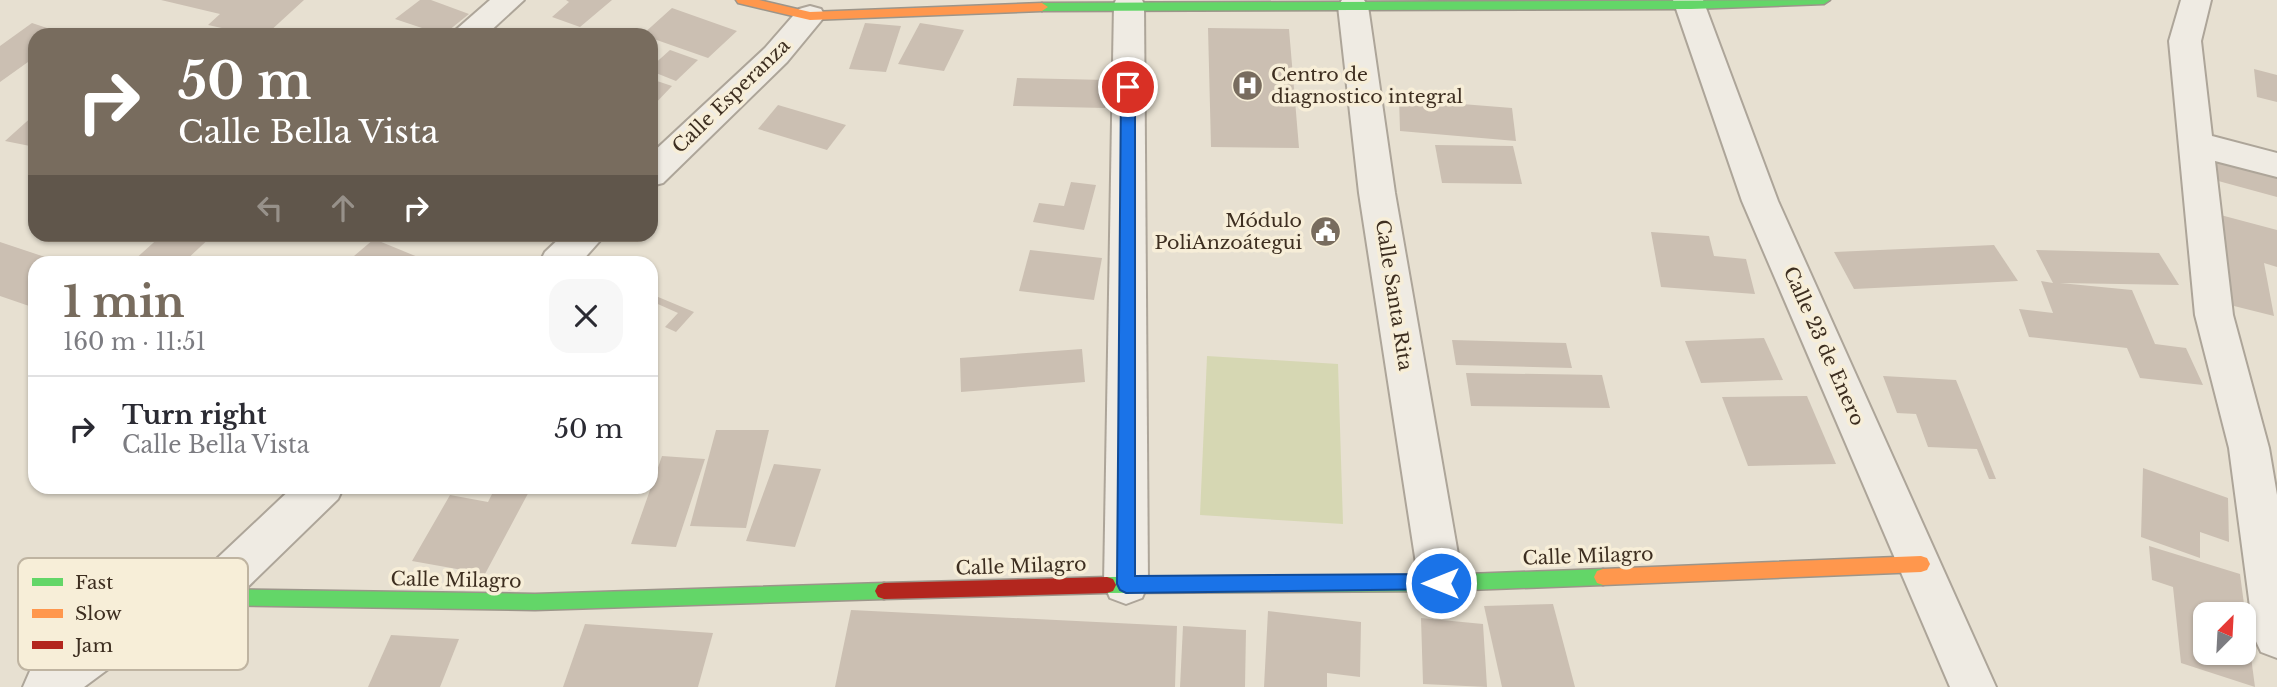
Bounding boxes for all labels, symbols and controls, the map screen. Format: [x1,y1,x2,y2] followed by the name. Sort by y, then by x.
[667,34,795,158] street label: Calle Esperanza
[178,51,311,112] text: 50 m
[63,56,154,147] icon: right
[1098,57,1158,117] pin
[1271,63,1463,108] place label: Centro de diagnostico integral
[1109,68,1147,106] icon: arrive
[1231,68,1265,102] hospital icon: Centro de diagnostico integral
[178,112,439,152] text: Calle Bella Vista
[251,189,289,227] icon: left
[324,189,362,227] icon: ahead
[397,189,435,227] icon: right
[1154,209,1303,254] place label: Módulo PoliAnzoátegui
[1308,214,1342,248] public building icon: Módulo PoliAnzoátegui
[1371,218,1417,373] street label: Calle Santa Rita
[1779,263,1869,429] street label: Calle 23 de Enero
[63,276,185,328] text: 1 min
[549,279,623,353] button: close
[63,328,206,356] text: 160 m · 11:51
[122,399,267,431] text: Turn right
[63,410,101,448] icon: right
[554,413,623,445] text: 50 m
[122,431,309,459] text: Calle Bella Vista
[1522,542,1654,570] street label: Calle Milagro
[1404,546,1478,620] position arrow
[955,552,1087,580] street label: Calle Milagro
[18,558,248,670] legend
[390,567,522,593] street label: Calle Milagro
[75,571,114,594] text: Fast
[75,602,122,625] text: Slow
[2193,602,2256,665] north arrow
[2193,602,2256,665] map controls
[72,634,113,657] text: Jam

